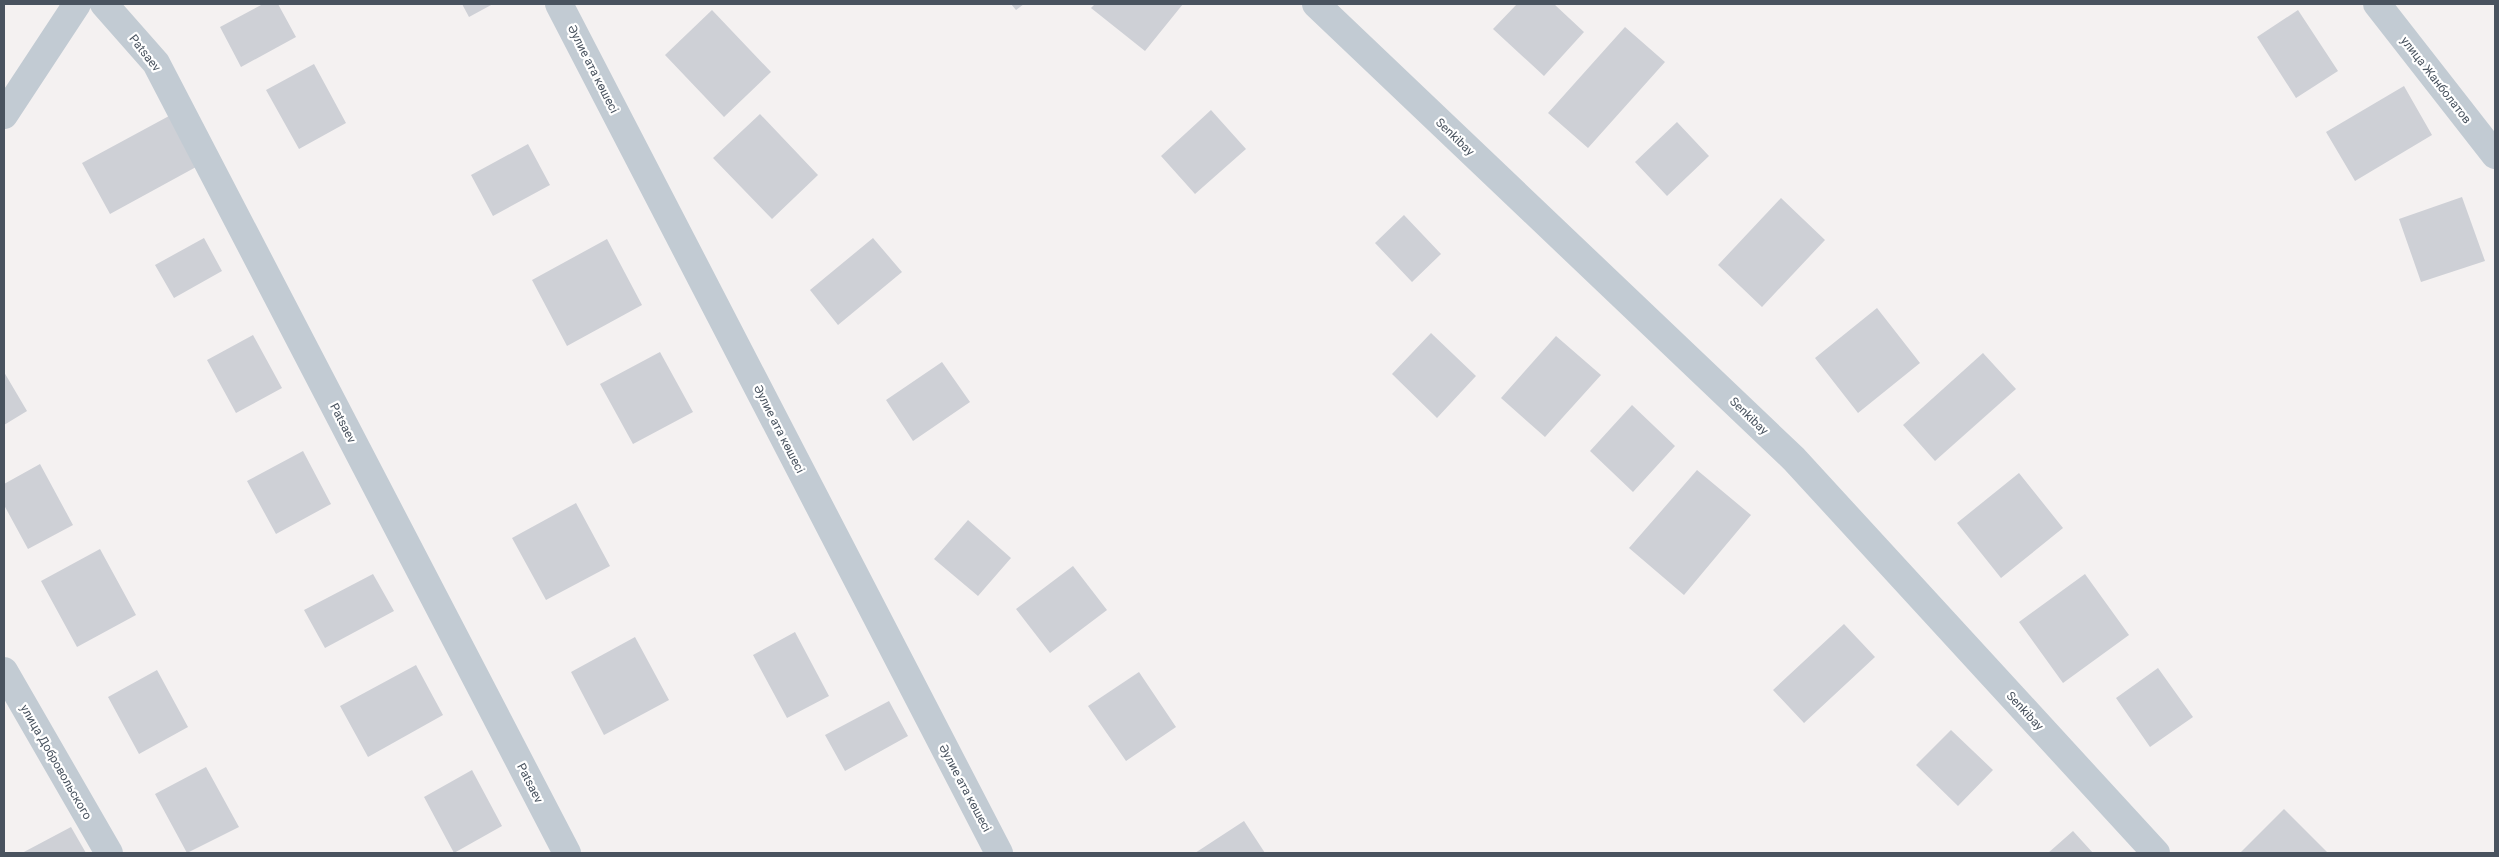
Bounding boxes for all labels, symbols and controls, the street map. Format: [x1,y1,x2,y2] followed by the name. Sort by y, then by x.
[565,23,621,115] street label: Әулие ата көшесі
[126,32,164,74] street label: Patsaev
[2398,34,2474,126] street label: улица Жанболатов
[1433,115,1477,159] street label: Senkibay
[751,383,807,475] street label: Әулие ата көшесі
[1727,394,1771,438] street label: Senkibay
[327,401,359,445] street label: Patsaev
[2004,689,2047,734] street label: Senkibay
[17,702,95,822] street label: улица Добровольского
[936,742,994,834] street label: Әулие ата көшесі
[514,761,546,805] street label: Patsaev

